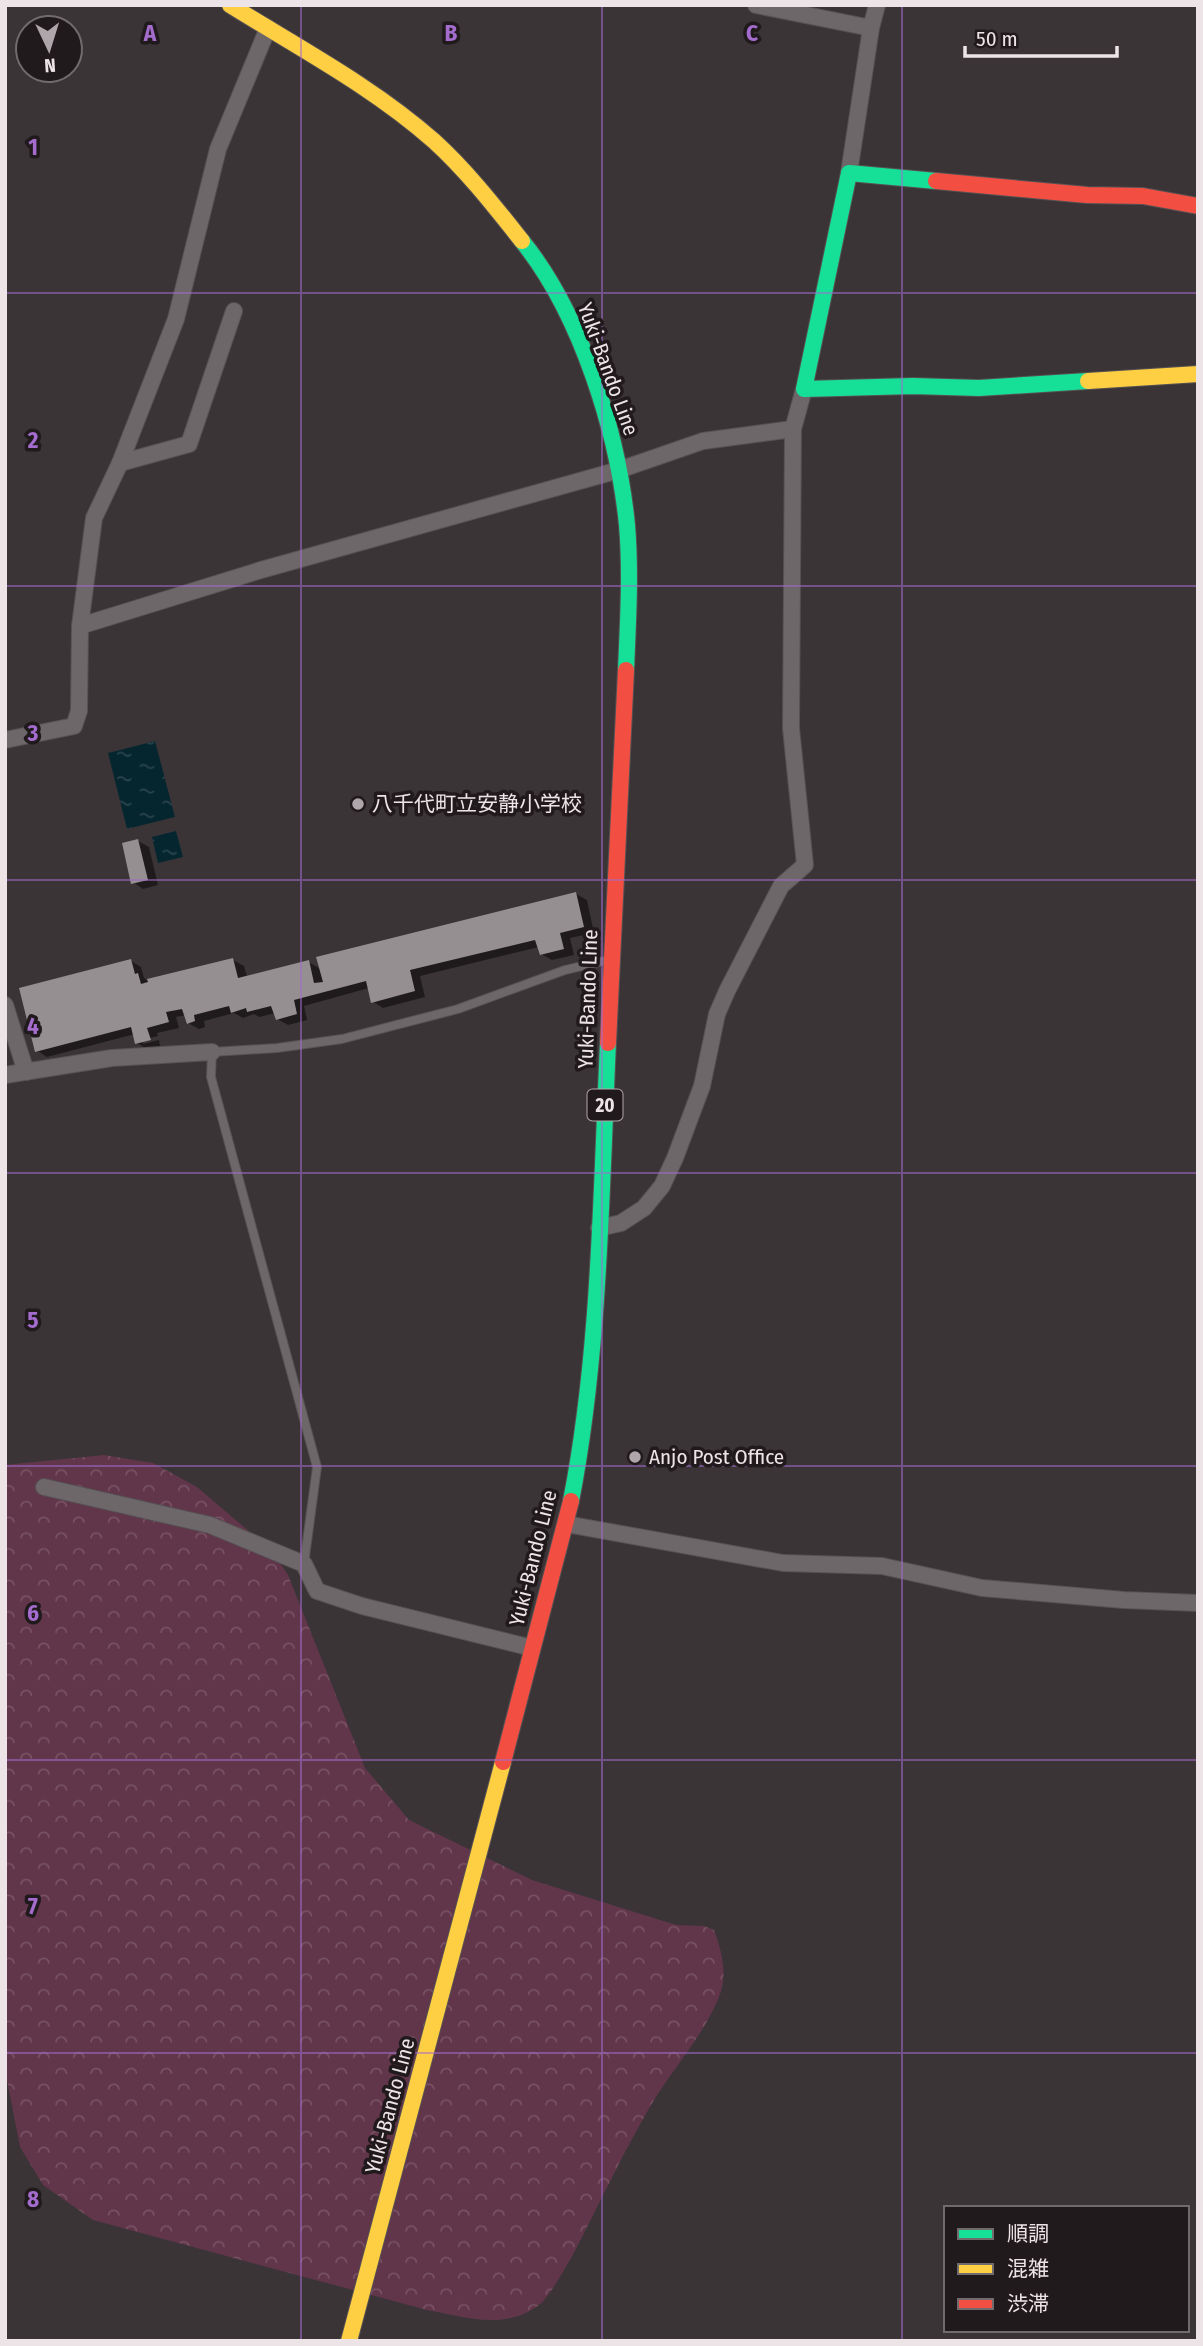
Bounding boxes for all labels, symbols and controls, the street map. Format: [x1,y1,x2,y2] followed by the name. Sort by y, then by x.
[14,14,84,84] north arrow
[965,14,1117,58] scale bar
[143,19,157,47] text: A
[445,19,458,47] text: B
[746,19,758,47] text: C
[976,26,1018,52] text: 50 m
[44,54,57,77] text: N
[28,133,38,161] text: 1
[572,299,644,439] street label: Yuki-Bando Line
[27,426,39,454] text: 2
[27,719,39,747] text: 3
[372,791,582,817] place label: 八千代町立安静小学校
[350,796,366,812] marker: 八千代町立安静小学校
[573,929,603,1069] street label: Yuki-Bando Line
[27,1012,39,1040] text: 4
[588,1090,622,1120] road number: 20
[27,1306,39,1334] text: 5
[649,1444,784,1470] place label: Anjo Post Office
[627,1449,643,1465] marker: Anjo Post Office
[504,1487,562,1629] street label: Yuki-Bando Line
[27,1599,39,1627] text: 6
[28,1892,38,1920] text: 7
[359,2035,421,2177] street label: Yuki-Bando Line
[27,2185,39,2213] text: 8
[944,2206,1189,2332] legend
[1007,2221,1049,2247] text: 順調
[1007,2256,1049,2282] text: 混雑
[1007,2291,1049,2317] text: 渋滞

